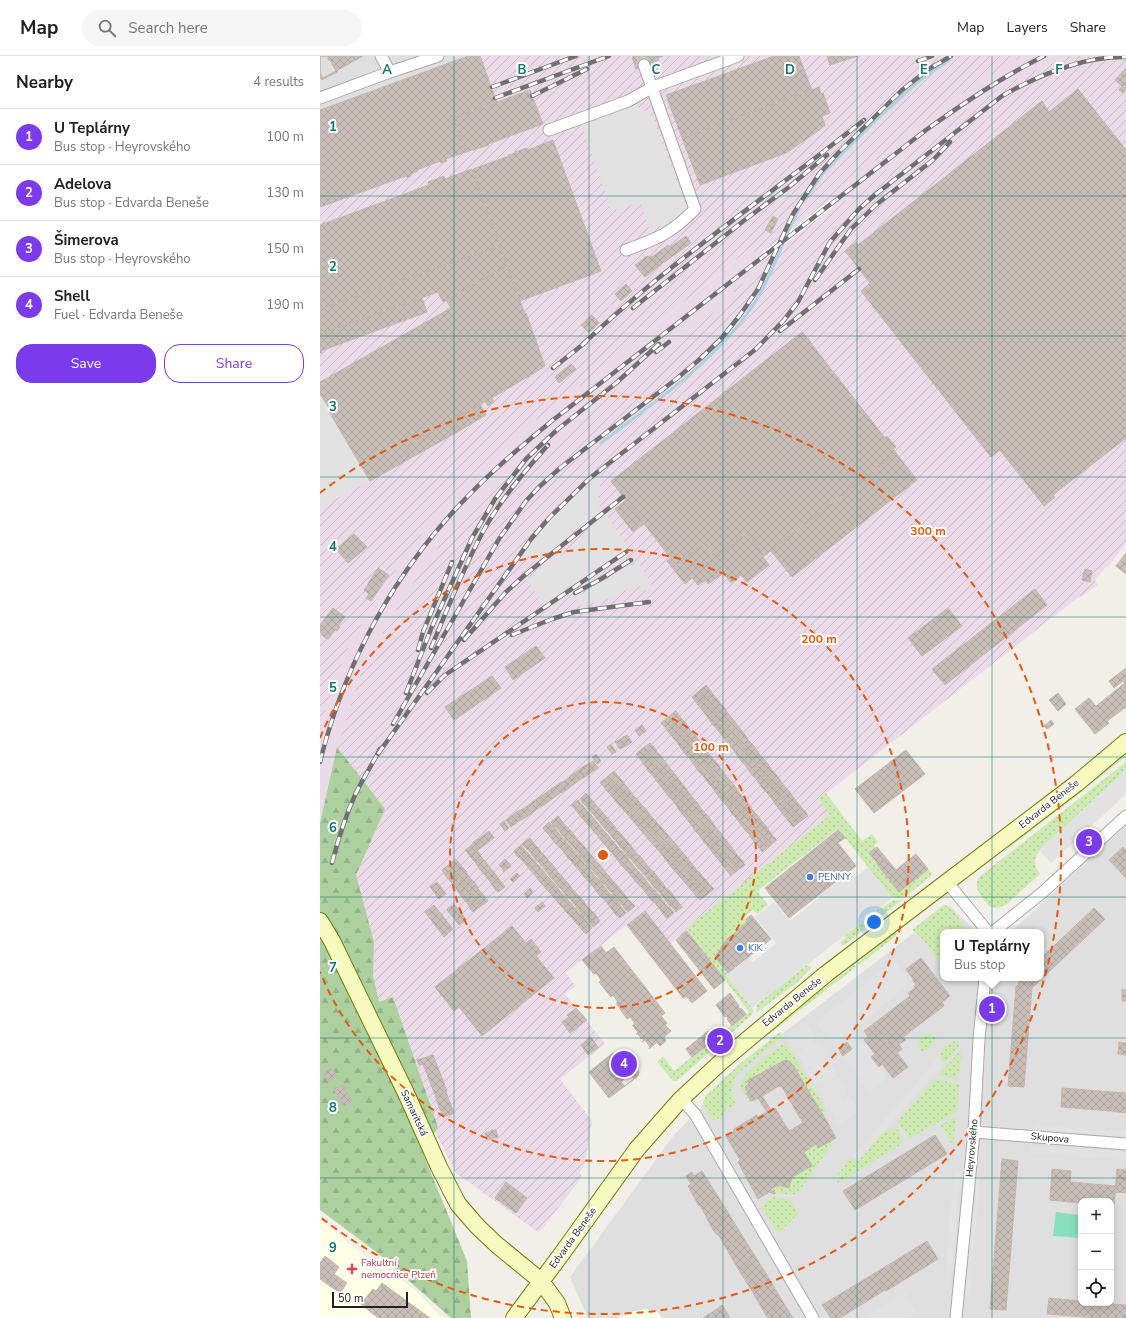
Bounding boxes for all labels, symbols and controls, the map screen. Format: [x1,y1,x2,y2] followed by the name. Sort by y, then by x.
[82,10,362,46] search box
[20,15,58,41] text: Map
[96,17,118,39] icon: search
[128,18,208,38] text: Search here
[957,18,984,37] text: Map
[1006,18,1048,37] text: Layers
[1070,18,1106,37] text: Share
[382,61,392,79] text: A
[518,61,527,79] text: B
[652,61,661,79] text: C
[785,61,795,79] text: D
[920,61,928,79] text: E
[1055,61,1063,79] text: F
[16,71,73,94] text: Nearby
[253,73,304,91] text: 4 results
[54,118,130,138] text: U Teplárny
[329,118,337,136] text: 1
[25,128,33,146] text: 1
[266,128,304,146] text: 100 m
[54,138,191,156] text: Bus stop · Heyrovského
[54,174,111,194] text: Adelova
[25,184,33,202] text: 2
[266,184,304,202] text: 130 m
[54,194,209,212] text: Bus stop · Edvarda Beneše
[54,230,119,250] text: Šimerova
[25,240,33,258] text: 3
[266,240,304,258] text: 150 m
[54,250,191,268] text: Bus stop · Heyrovského
[329,258,337,276] text: 2
[54,286,90,306] text: Shell
[25,296,33,314] text: 4
[266,296,304,314] text: 190 m
[54,306,183,324] text: Fuel · Edvarda Beneše
[16,344,156,383] button: Save
[164,344,304,383] button: Share
[329,398,337,416] text: 3
[910,523,946,539] text: 300 m
[329,538,337,556] text: 4
[801,631,837,647] text: 200 m
[329,679,337,697] text: 5
[693,739,729,755] text: 100 m
[1016,776,1082,832] street label: Edvarda Beneše
[329,819,337,837] text: 6
[1076,827,1102,857] pin: 3
[596,848,610,862] centre of rings
[818,870,852,884] place label: PENNY
[805,872,815,882] marker: PENNY
[864,912,884,932] your location
[940,929,1044,981] popup
[954,936,1030,956] text: U Teplárny
[748,941,764,955] place label: KiK
[735,943,745,953] marker: KiK
[954,956,1005,974] text: Bus stop
[329,959,337,977] text: 7
[759,974,825,1030] street label: Edvarda Beneše
[979,994,1005,1024] pin: 1
[707,1026,733,1056] pin: 2
[611,1049,637,1079] pin: 4
[397,1087,431,1139] street label: Samaritská
[329,1099,337,1117] text: 8
[962,1118,982,1178] street label: Heyrovského
[1030,1129,1070,1147] street label: Skupova
[1078,1198,1114,1306] map controls
[1078,1198,1114,1234] button: +
[546,1205,600,1271] street label: Edvarda Beneše
[1078,1234,1114,1270] button: −
[329,1239,337,1257] text: 9
[361,1256,436,1282] place label: Fakultní nemocnice Plzeň
[346,1263,358,1275] marker: Fakultní nemocnice Plzeň
[1078,1270,1114,1306] button: locate
[332,1290,408,1309] scale bar
[338,1291,363,1306] text: 50 m

